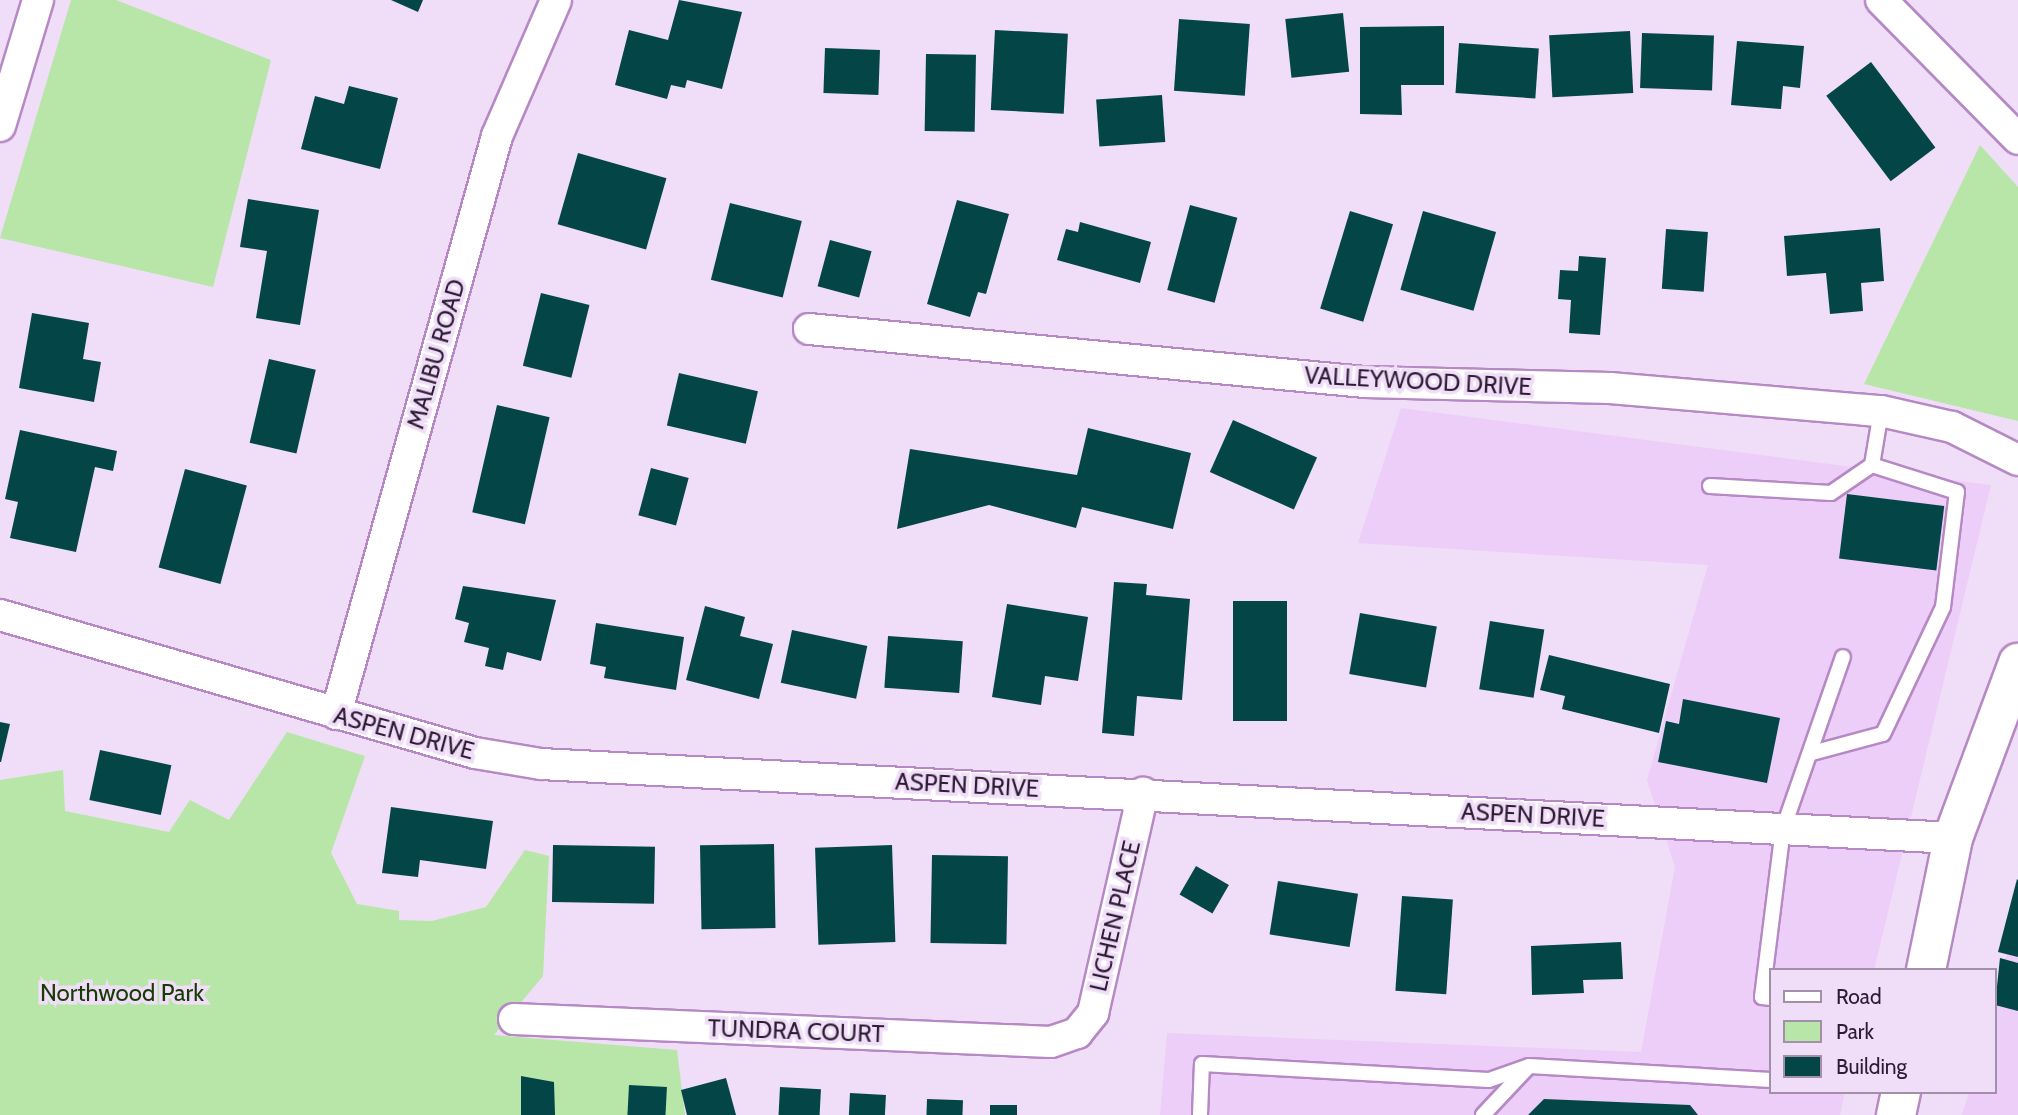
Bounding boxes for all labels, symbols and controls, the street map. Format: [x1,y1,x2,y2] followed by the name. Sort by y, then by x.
[401,276,471,432] street label: MALIBU ROAD
[1304,361,1532,401] street label: VALLEYWOOD DRIVE
[331,700,477,766] street label: ASPEN DRIVE
[894,767,1040,803] street label: ASPEN DRIVE
[1460,797,1606,833] street label: ASPEN DRIVE
[1084,838,1146,994] street label: LICHEN PLACE
[1770,968,1997,1094] legend
[40,979,204,1007] park label: Northwood Park
[1836,984,1882,1009] text: Road
[707,1014,885,1048] street label: TUNDRA COURT
[1836,1019,1874,1044] text: Park
[1836,1054,1907,1079] text: Building

